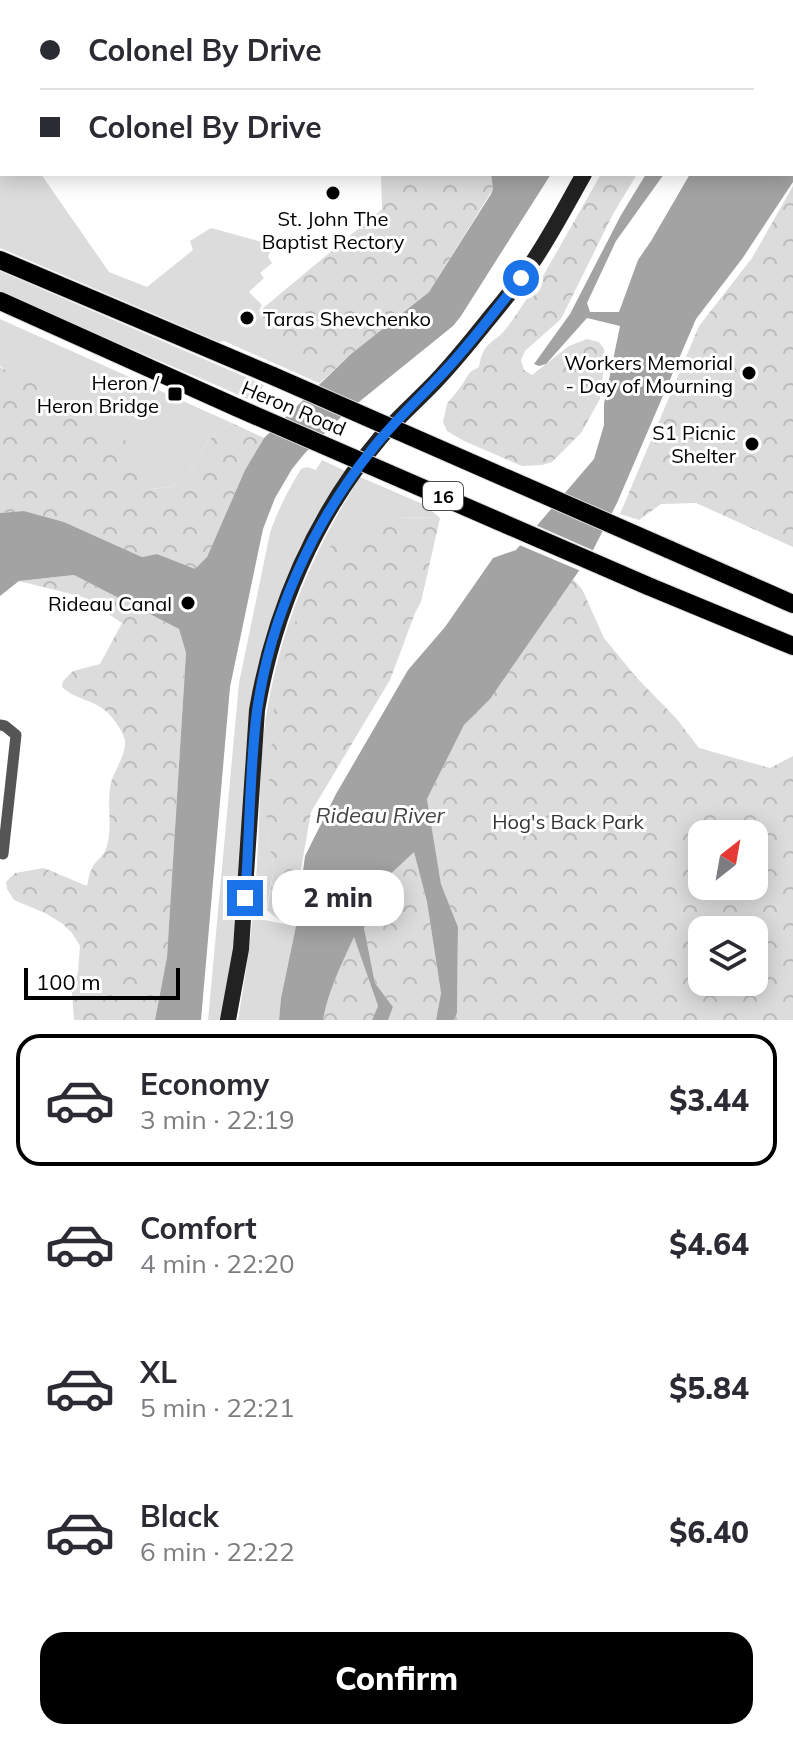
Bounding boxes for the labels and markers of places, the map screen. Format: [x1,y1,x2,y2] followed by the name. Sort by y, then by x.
[324,184,342,202] marker: St. John The Baptist Rectory
[262,206,405,254] place label: St. John The Baptist Rectory
[263,306,431,331] place label: Taras Shevchenko
[238,309,256,327] marker: Taras Shevchenko
[564,350,733,398] place label: Workers Memorial - Day of Mourning
[740,364,758,382] marker: Workers Memorial - Day of Mourning
[37,370,160,418] place label: Heron / Heron Bridge
[166,385,184,403] marker: Heron / Heron Bridge
[652,420,737,468] place label: S1 Picnic Shelter
[743,435,761,453] marker: S1 Picnic Shelter
[48,591,172,616] place label: Rideau Canal
[179,594,197,612] marker: Rideau Canal

